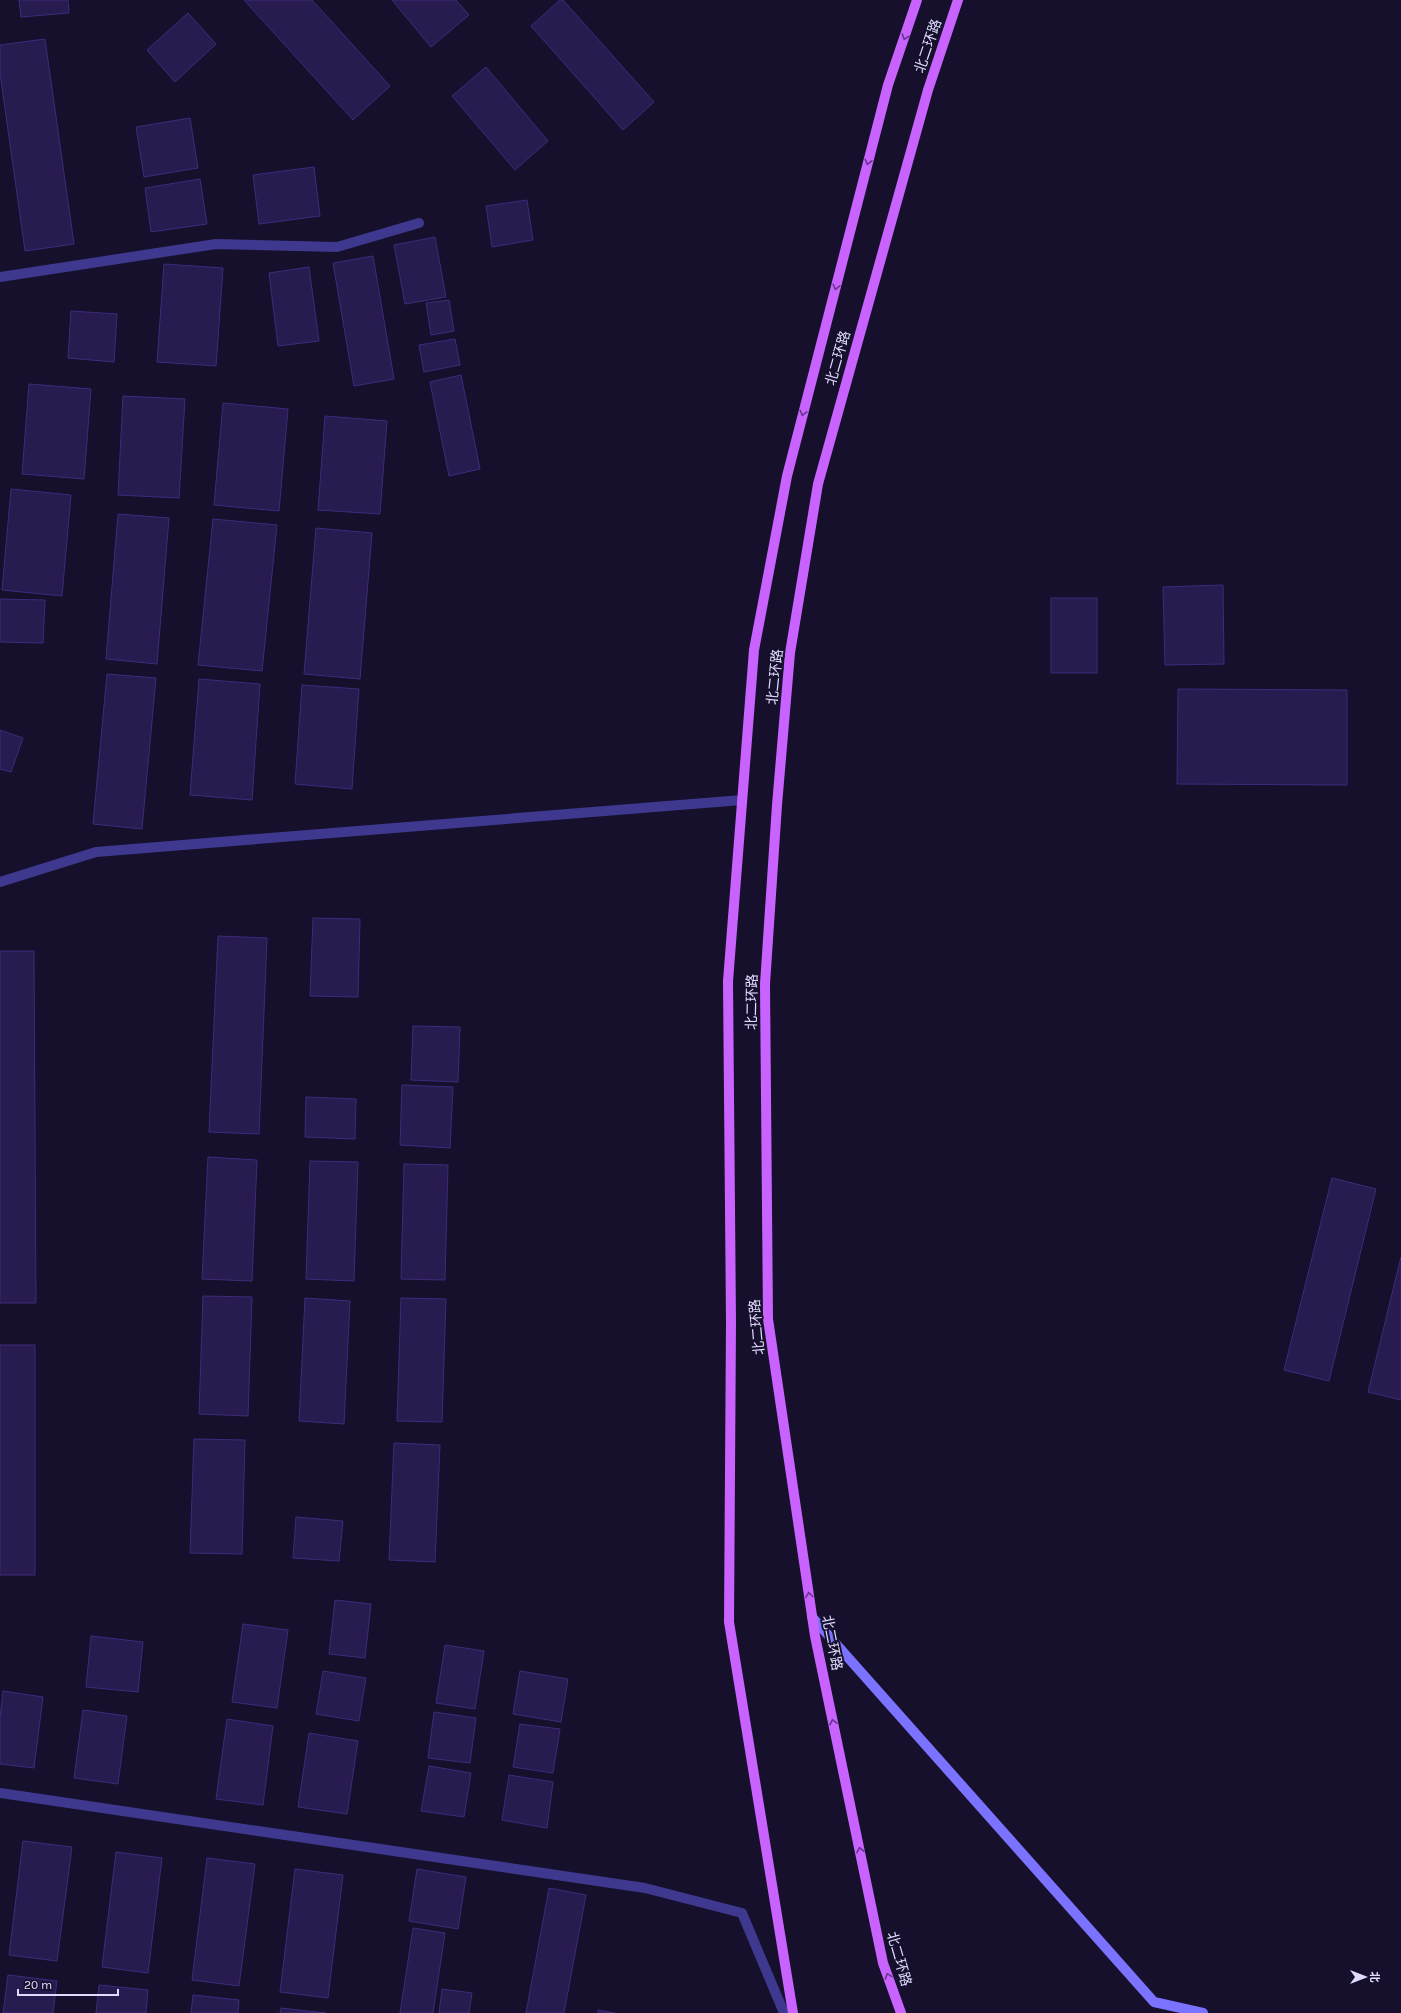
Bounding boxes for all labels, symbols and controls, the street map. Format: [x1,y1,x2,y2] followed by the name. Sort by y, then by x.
[911,17,945,75] street label: 北二环路
[901,33,909,40] one-way arrow
[865,158,873,165] one-way arrow
[832,284,841,291] one-way arrow
[822,329,854,387] street label: 北二环路
[800,410,808,417] one-way arrow
[764,648,786,706] street label: 北二环路
[743,974,761,1030] street label: 北二环路
[746,1298,768,1356] street label: 北二环路
[805,1592,814,1598] one-way arrow
[818,1614,846,1672] street label: 北二环路
[830,1719,838,1725] one-way arrow
[856,1846,864,1853] one-way arrow
[883,1930,915,1988] street label: 北二环路
[1345,1957,1385,1997] north arrow
[18,1971,118,1997] scale bar
[1368,1972,1381,1983] text: 北
[884,1973,893,1980] one-way arrow
[24,1978,52,1992] text: 20 m

